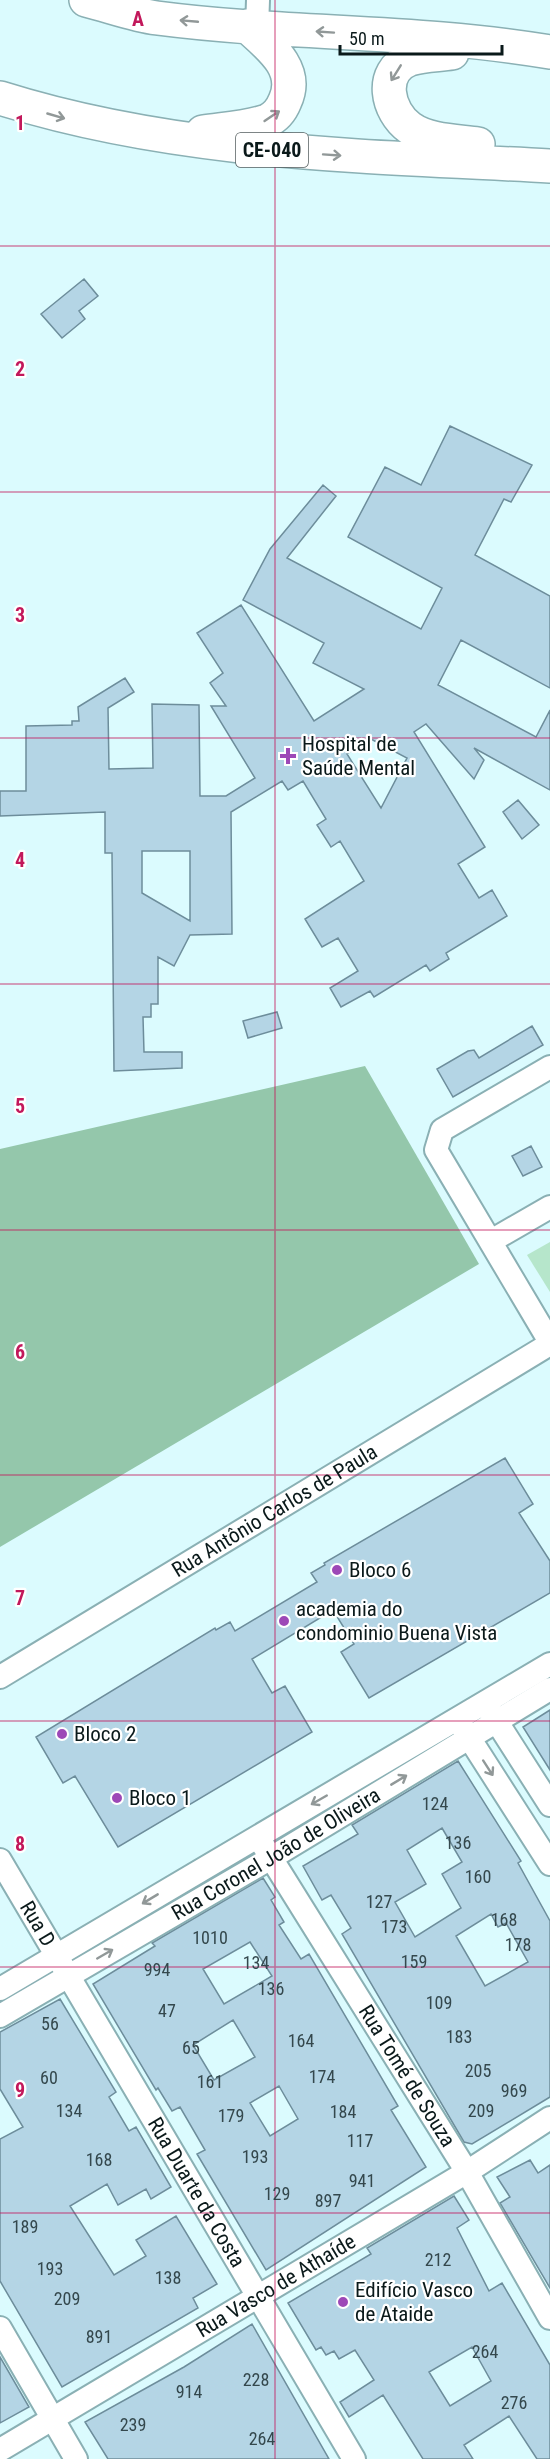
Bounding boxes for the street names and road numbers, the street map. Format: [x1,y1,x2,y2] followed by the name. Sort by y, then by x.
[236,133,308,167] road number: CE-040
[168,1440,381,1582] street label: Rua Antônio Carlos de Paula
[168,1783,384,1925] street label: Rua Coronel João de Oliveira
[15,1897,60,1951] street label: Rua D
[354,2000,460,2151] street label: Rua Tomé de Souza
[143,2113,250,2272] street label: Rua Duarte da Costa
[192,2229,360,2342] street label: Rua Vasco de Athaíde

